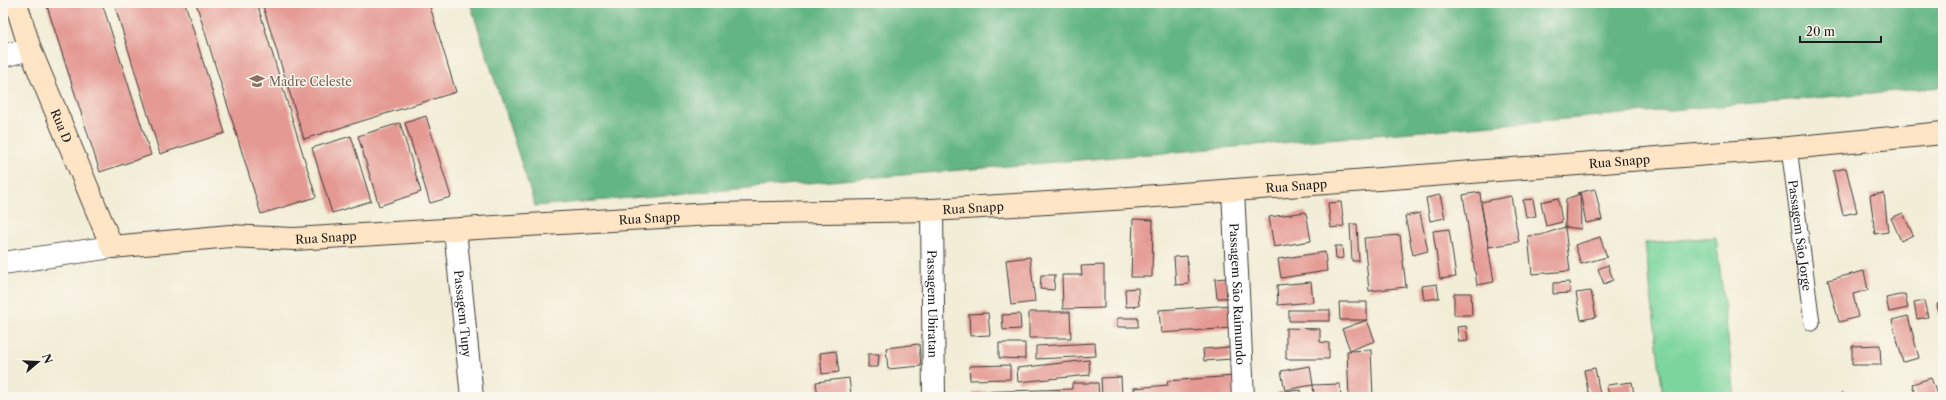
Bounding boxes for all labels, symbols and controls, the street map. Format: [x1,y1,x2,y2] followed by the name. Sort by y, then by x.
[1800,18,1881,44] scale bar
[1806,24,1835,39] text: 20 m
[248,72,266,90] school or university icon: Madre Celeste
[269,74,352,89] place label: Madre Celeste
[48,106,76,145] street label: Rua D
[1588,151,1651,171] street label: Rua Snapp
[1265,176,1328,195] street label: Rua Snapp
[1786,179,1815,292] street label: Passagem São Jorge
[942,198,1004,217] street label: Rua Snapp
[618,208,681,227] street label: Rua Snapp
[1227,223,1249,365] street label: Passagem São Raimundo
[295,228,357,246] street label: Rua Snapp
[925,250,941,359] street label: Passagem Ubiratan
[452,269,475,358] street label: Passagem Tupy
[18,342,58,382] north arrow
[39,352,56,366] text: N

